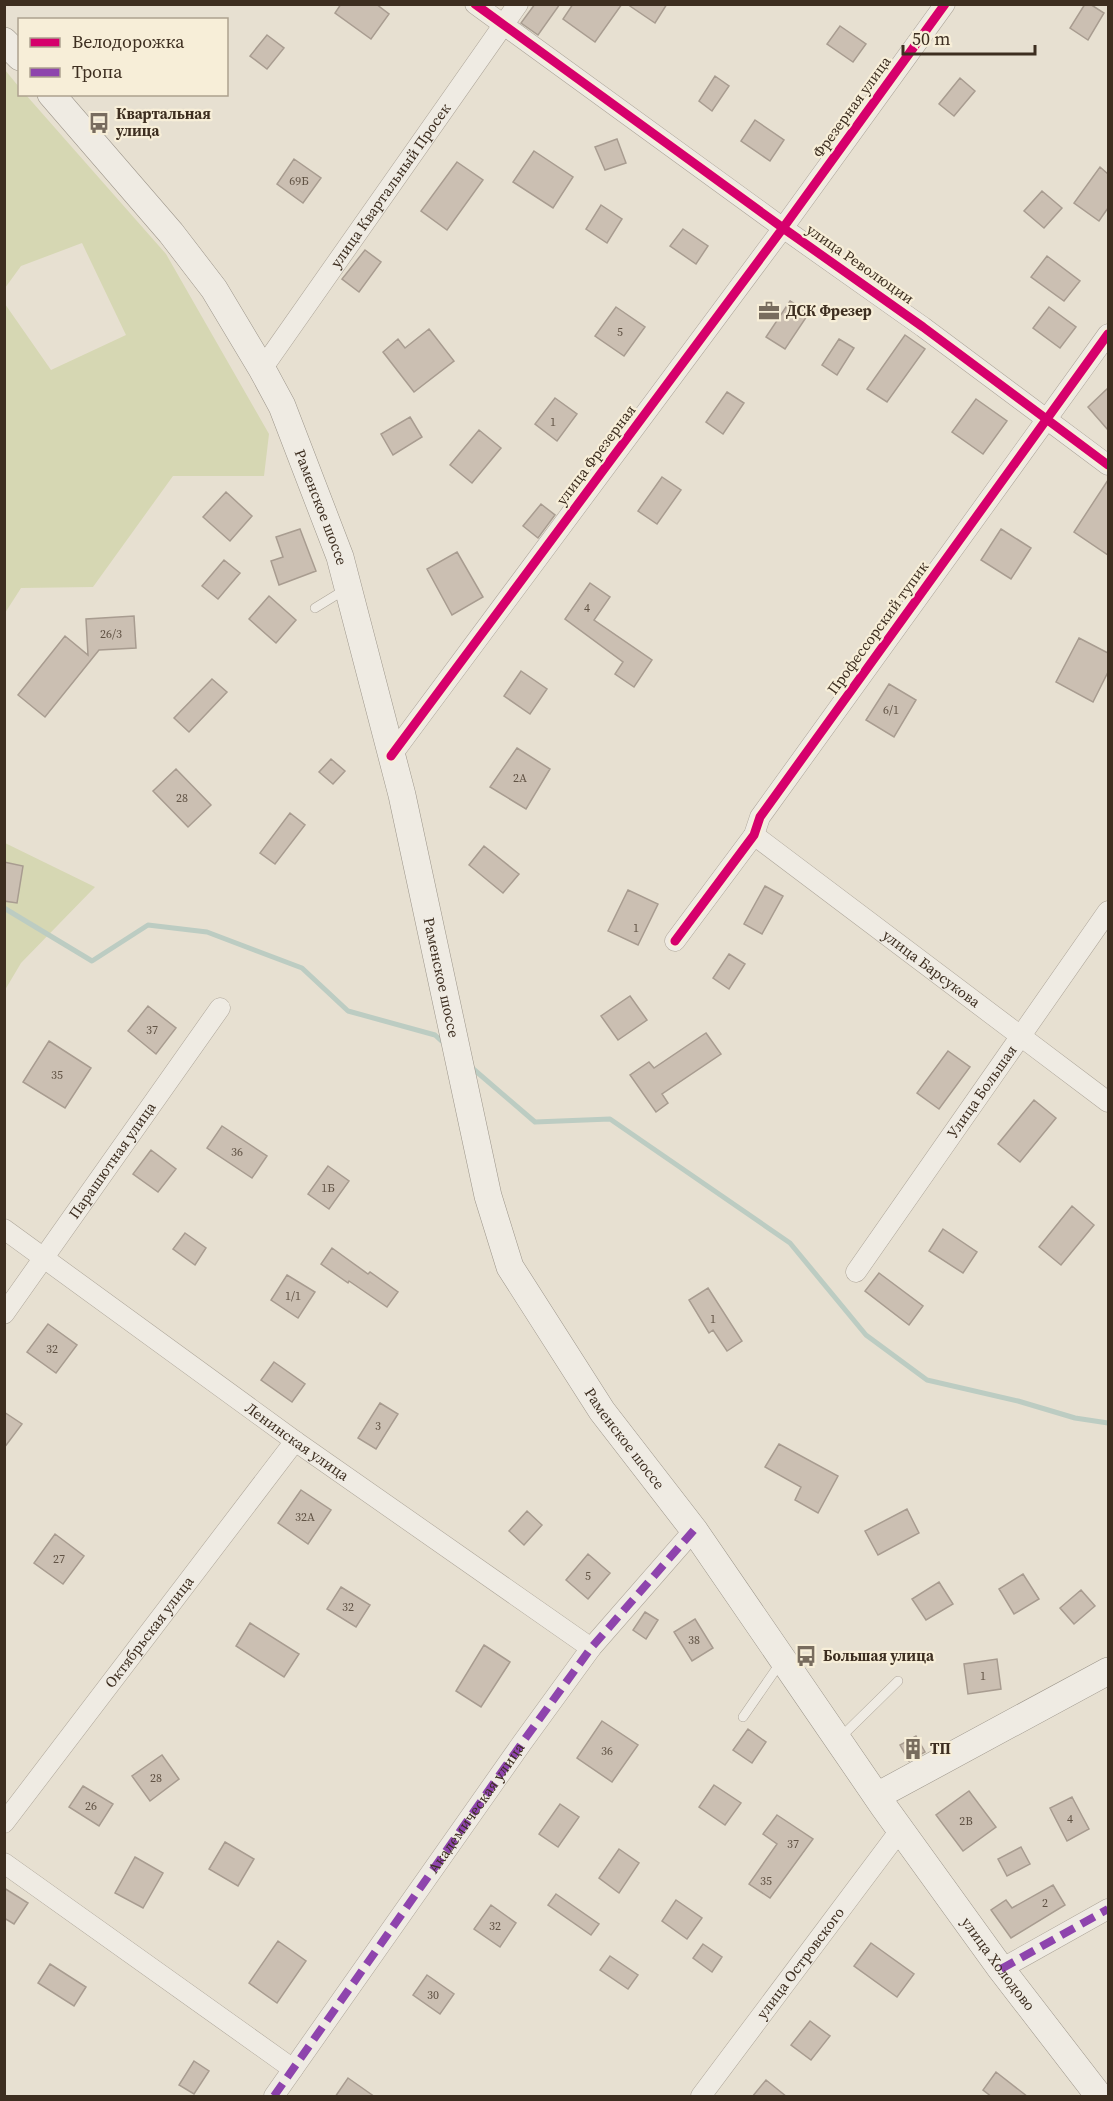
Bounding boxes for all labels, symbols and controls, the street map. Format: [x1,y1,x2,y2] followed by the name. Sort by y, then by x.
[18,18,228,96] legend
[903,18,1035,56] scale bar
[912,26,950,51] text: 50 m
[72,29,185,54] text: Велодорожка
[808,51,896,162] street label: Фрезерная улица
[72,59,123,84] text: Тропа
[325,98,456,272] street label: улица Квартальный Просек
[115,103,211,141] place label: Квартальная улица
[87,111,111,135] bus stop icon: Квартальная улица
[289,173,309,189] house number: 69Б
[802,219,919,309] street label: улица Революции
[757,299,781,323] office icon: ДСК Фрезер
[786,300,872,321] place label: ДСК Фрезер
[617,324,623,340] house number: 5
[551,400,640,509] street label: улица Фрезерная
[550,414,556,430] house number: 1
[290,446,353,567] street label: Раменское шоссе
[822,556,933,699] street label: Профессорский тупик
[584,600,590,616] house number: 4
[100,626,122,642] house number: 26/3
[883,702,899,718] house number: 6/1
[513,770,527,786] house number: 2А
[176,790,188,806] house number: 28
[419,915,465,1040] street label: Раменское шоссе
[633,920,639,936] house number: 1
[878,924,985,1012] street label: улица Барсукова
[146,1022,158,1038] house number: 37
[942,1040,1021,1142] street label: Улица Большая
[51,1067,63,1083] house number: 35
[63,1097,161,1223] street label: Парашютная улица
[231,1144,243,1160] house number: 36
[321,1180,335,1196] house number: 1Б
[285,1288,301,1304] house number: 1/1
[710,1311,716,1327] house number: 1
[46,1341,58,1357] house number: 32
[580,1383,670,1494] street label: Раменское шоссе
[241,1397,354,1486] street label: Ленинская улица
[375,1418,381,1434] house number: 3
[295,1509,315,1525] house number: 32А
[53,1551,65,1567] house number: 27
[585,1568,591,1584] house number: 5
[100,1571,199,1692] street label: Октябрьская улица
[342,1599,354,1615] house number: 32
[688,1632,700,1648] house number: 38
[794,1644,818,1668] bus stop icon: Большая улица
[823,1645,935,1666] place label: Большая улица
[980,1668,986,1684] house number: 1
[901,1737,925,1761] building icon: ТП
[423,1738,529,1877] street label: Академическая улица
[930,1738,951,1759] place label: ТП
[601,1743,613,1759] house number: 36
[150,1770,162,1786] house number: 28
[85,1798,97,1814] house number: 26
[1067,1811,1073,1827] house number: 4
[959,1813,973,1829] house number: 2В
[787,1836,799,1852] house number: 37
[760,1873,772,1889] house number: 35
[1042,1895,1048,1911] house number: 2
[751,1903,849,2023] street label: улица Островского
[957,1912,1040,2015] street label: улица Холодово
[489,1918,501,1934] house number: 32
[427,1987,439,2003] house number: 30

